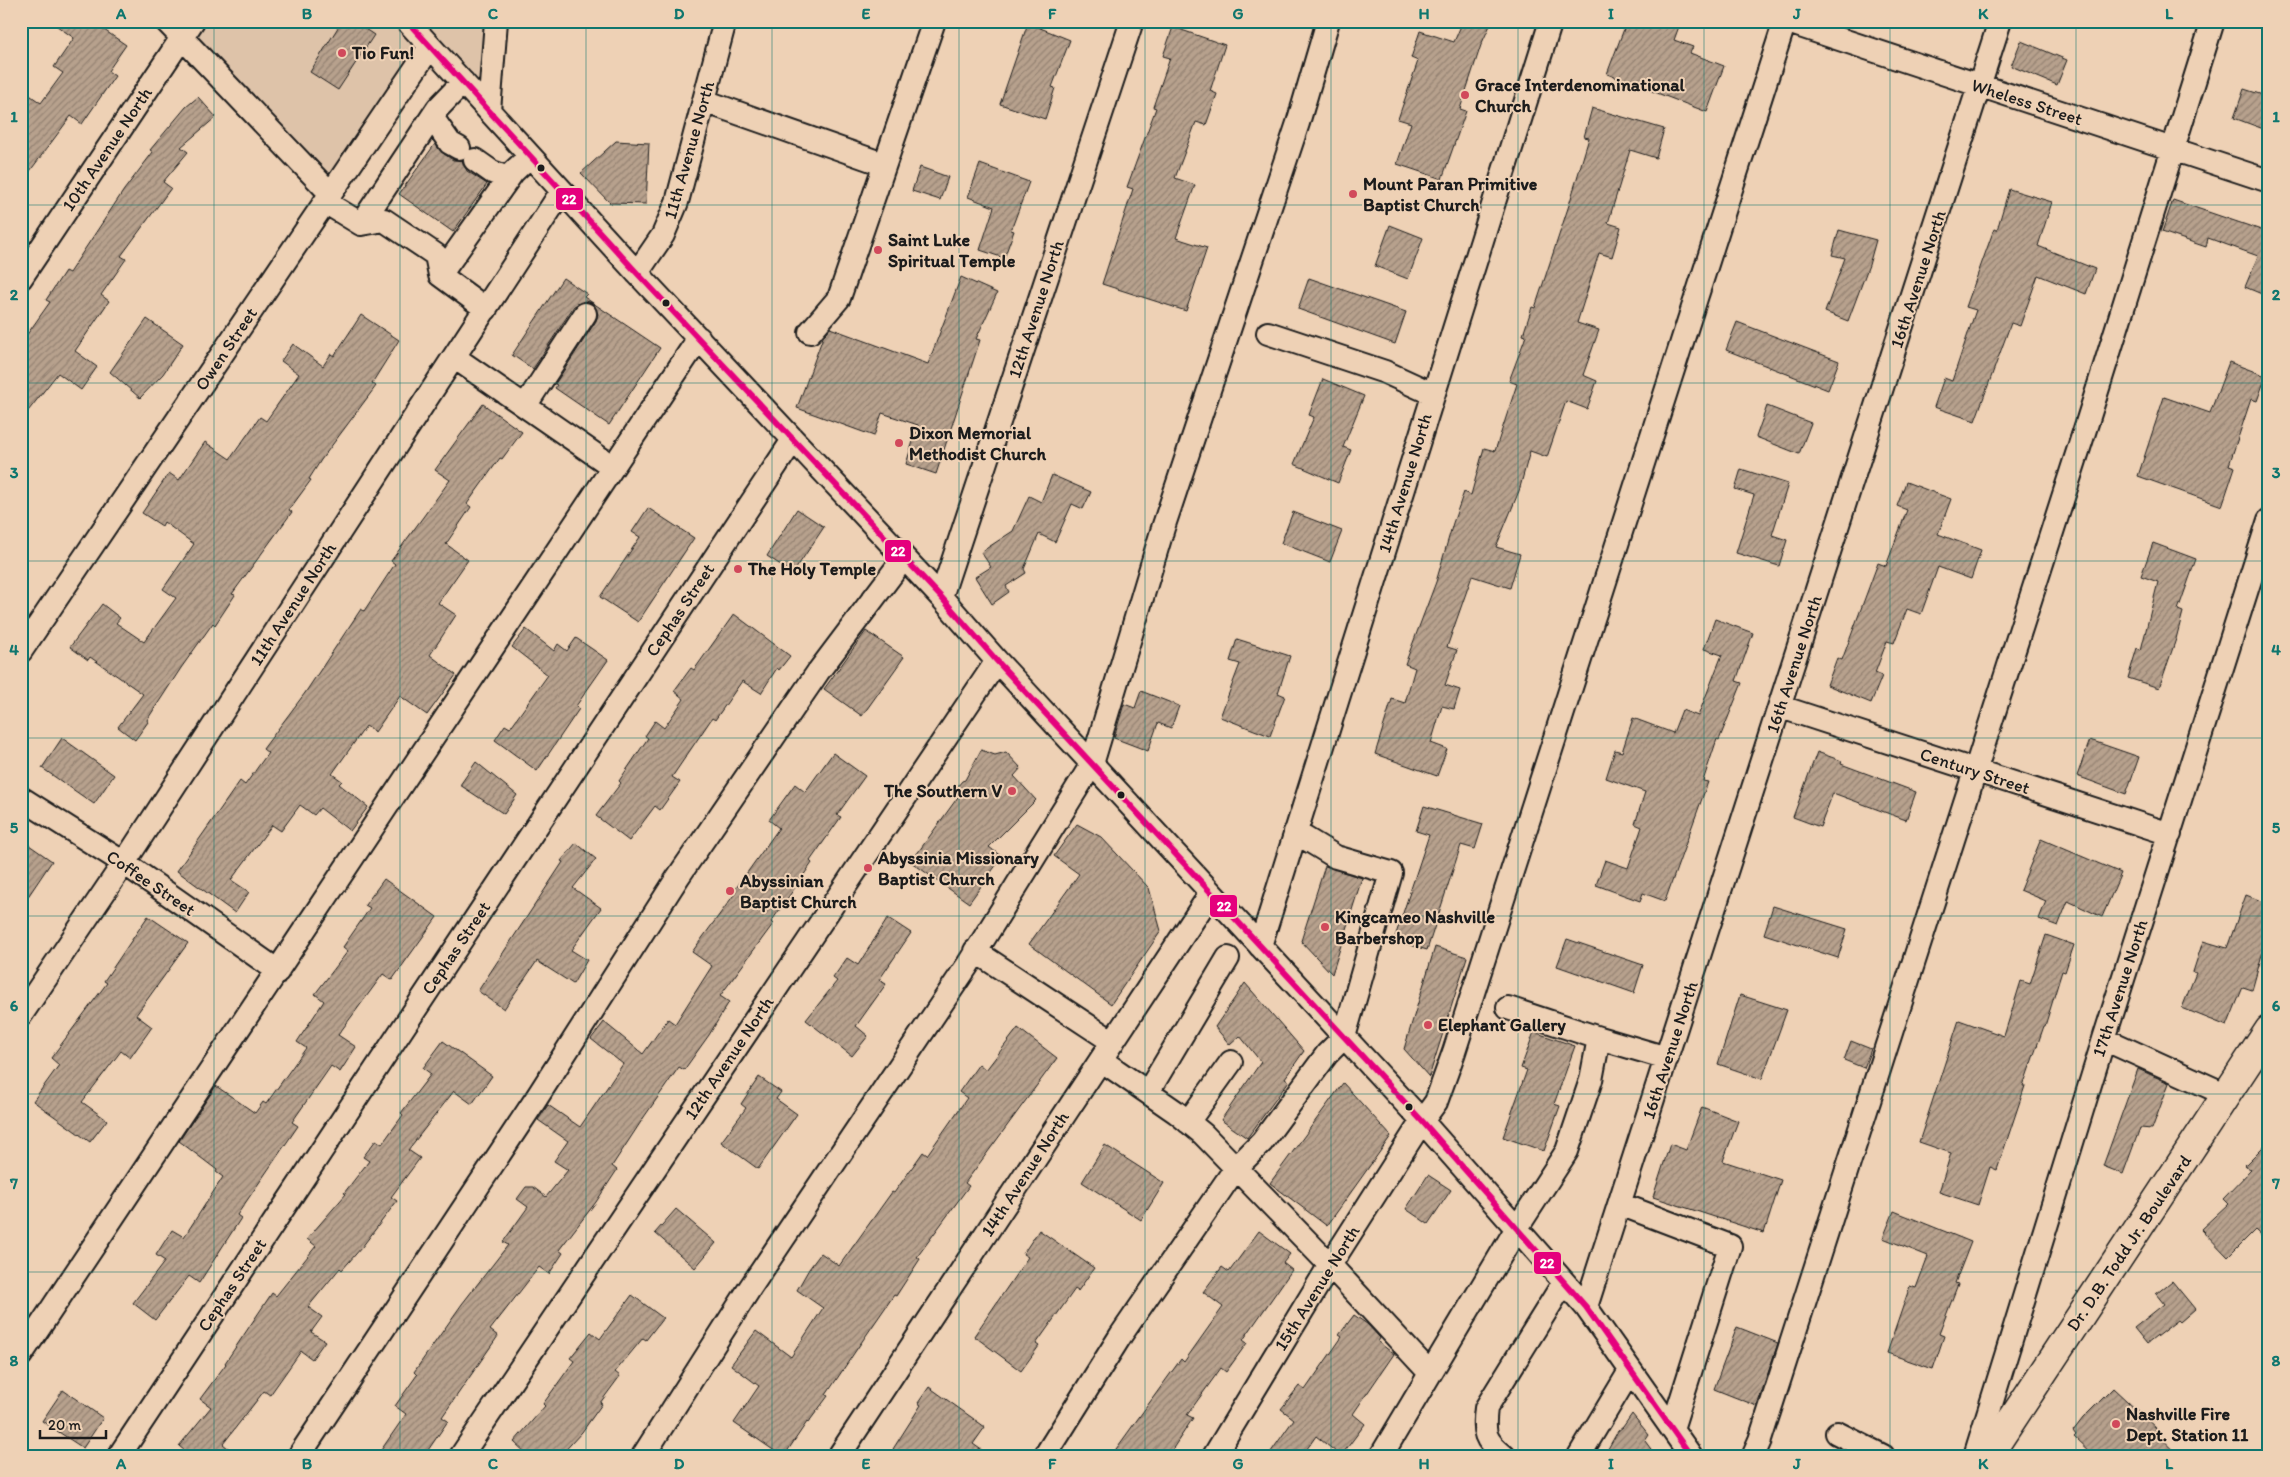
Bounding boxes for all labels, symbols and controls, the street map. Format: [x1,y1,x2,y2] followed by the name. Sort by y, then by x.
[115,4,127,23] text: A
[302,4,313,23] text: B
[488,4,499,23] text: C
[674,4,685,23] text: D
[862,4,871,23] text: E
[1048,4,1057,23] text: F
[1232,4,1244,23] text: G
[1418,4,1430,23] text: H
[1608,4,1614,23] text: I
[1792,4,1801,23] text: J
[1978,4,1989,23] text: K
[2165,4,2174,23] text: L
[351,42,414,64] place label: Tio Fun!
[336,47,348,59] marker: Tio Fun!
[1475,74,1686,117] place label: Grace Interdenominational Church
[1969,74,2085,130] street label: Wheless Street
[659,78,719,222] street label: 11th Avenue North
[57,82,157,215] street label: 10th Avenue North
[1459,89,1471,101] marker: Grace Interdenominational Church
[10,107,18,126] text: 1
[2272,107,2280,126] text: 1
[536,163,546,173] unlabelled marker
[1363,173,1538,216] place label: Mount Paran Primitive Baptist Church
[555,187,584,211] line badge: 22
[1347,188,1359,200] marker: Mount Paran Primitive Baptist Church
[562,191,577,208] text: 22
[1885,207,1951,351] street label: 16th Avenue North
[888,229,1016,272] place label: Saint Luke Spiritual Temple
[1003,237,1069,381] street label: 12th Avenue North
[872,244,884,256] marker: Saint Luke Spiritual Temple
[10,285,19,304] text: 2
[2272,285,2281,304] text: 2
[661,298,671,308] unlabelled marker
[190,303,262,395] street label: Owen Street
[1373,410,1437,556] street label: 14th Avenue North
[909,422,1046,465] place label: Dixon Memorial Methodist Church
[893,437,905,449] marker: Dixon Memorial Methodist Church
[10,463,19,482] text: 3
[2272,463,2281,482] text: 3
[245,538,341,670] street label: 11th Avenue North
[884,539,912,563] line badge: 22
[891,543,906,560] text: 22
[747,558,877,580] place label: The Holy Temple
[641,559,719,661] street label: Cephas Street
[732,563,744,575] marker: The Holy Temple
[1761,592,1827,736] street label: 16th Avenue North
[9,640,19,659] text: 4
[2271,640,2281,659] text: 4
[1917,743,2033,799] street label: Century Street
[883,780,1002,802] place label: The Southern V
[1006,785,1018,797] marker: The Southern V
[1116,790,1126,800] unlabelled marker
[10,818,19,837] text: 5
[2272,818,2281,837] text: 5
[102,845,200,921] street label: Coffee Street
[877,847,1039,890] place label: Abyssinia Missionary Baptist Church
[862,862,874,874] marker: Abyssinia Missionary Baptist Church
[739,870,857,913] place label: Abyssinian Baptist Church
[724,885,736,897] marker: Abyssinian Baptist Church
[1209,894,1238,918] line badge: 22
[417,897,495,999] street label: Cephas Street
[1217,898,1232,915] text: 22
[1335,906,1495,949] place label: Kingcameo Nashville Barbershop
[2087,916,2153,1059] street label: 17th Avenue North
[1319,921,1331,933] marker: Kingcameo Nashville Barbershop
[1637,978,1703,1122] street label: 16th Avenue North
[680,992,778,1124] street label: 12th Avenue North
[10,996,19,1015] text: 6
[2272,996,2281,1015] text: 6
[1438,1014,1566,1036] place label: Elephant Gallery
[1422,1019,1434,1031] marker: Elephant Gallery
[1404,1102,1414,1112] unlabelled marker
[976,1107,1074,1241] street label: 14th Avenue North
[2062,1151,2196,1335] street label: Dr. D.B. Todd Jr. Boulevard
[9,1174,18,1193] text: 7
[2271,1174,2280,1193] text: 7
[1270,1221,1365,1355] street label: 15th Avenue North
[193,1234,271,1336] street label: Cephas Street
[1533,1251,1562,1275] line badge: 22
[1540,1255,1555,1272] text: 22
[10,1351,19,1370] text: 8
[2272,1351,2281,1370] text: 8
[2126,1403,2249,1446] place label: Nashville Fire Dept. Station 11
[40,1407,106,1439] scale bar
[48,1416,82,1434] text: 20 m
[2110,1418,2122,1430] marker: Nashville Fire Dept. Station 11
[115,1454,127,1473] text: A
[302,1454,313,1473] text: B
[488,1454,499,1473] text: C
[674,1454,685,1473] text: D
[862,1454,871,1473] text: E
[1048,1454,1057,1473] text: F
[1232,1454,1244,1473] text: G
[1418,1454,1430,1473] text: H
[1608,1454,1614,1473] text: I
[1792,1454,1801,1473] text: J
[1978,1454,1989,1473] text: K
[2165,1454,2174,1473] text: L

